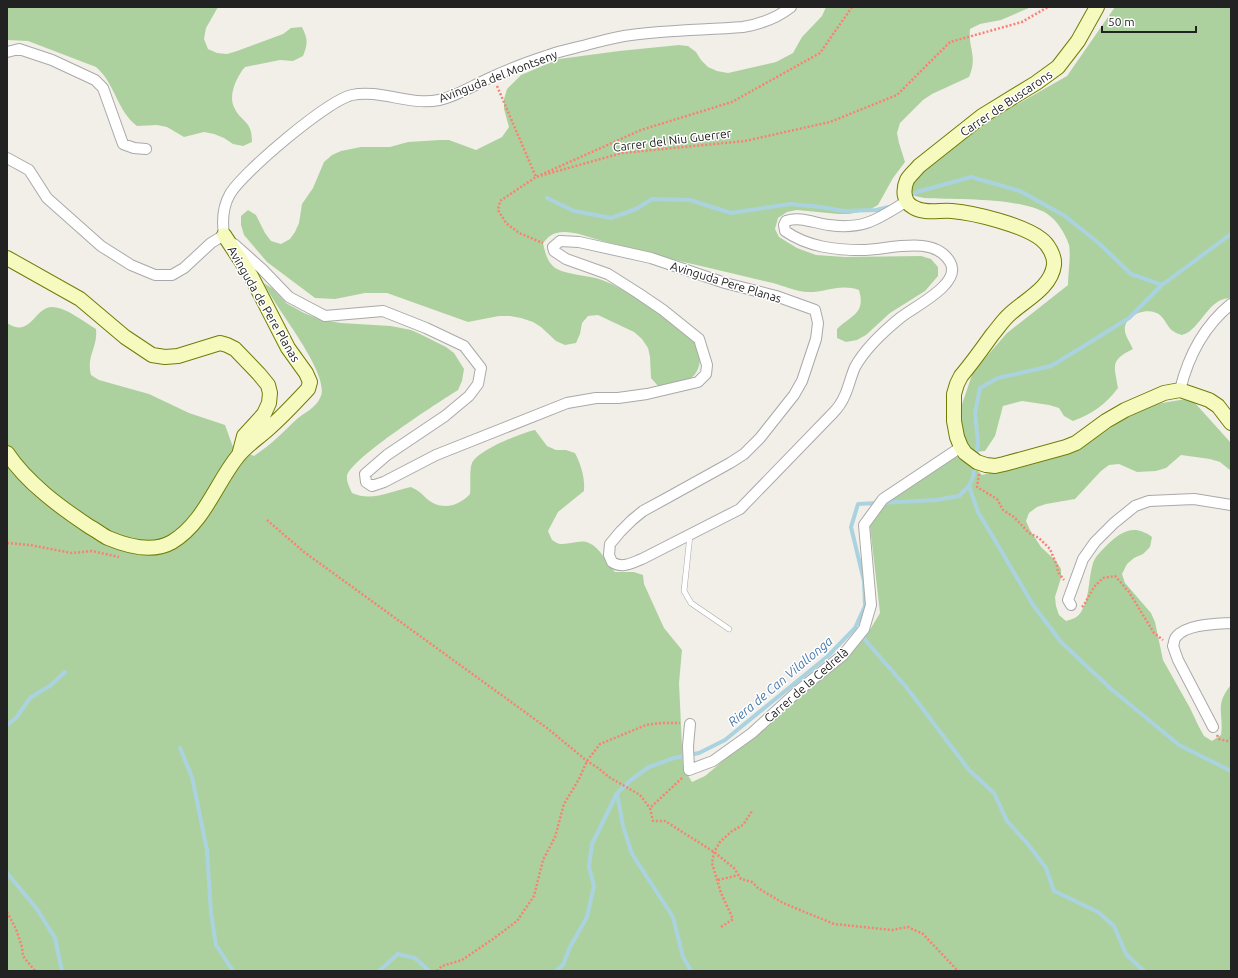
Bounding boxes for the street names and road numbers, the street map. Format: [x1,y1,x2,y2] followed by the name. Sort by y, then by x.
[437,47,559,105] street label: Avinguda del Montseny
[958,67,1054,139] street label: Carrer de Buscarons
[612,126,732,154] street label: Carrer del Niu Guerrer
[225,244,303,364] street label: Avinguda de Pere Planas
[669,259,783,305] street label: Avinguda Pere Planas
[762,645,850,725] street label: Carrer de la Cedrelà

